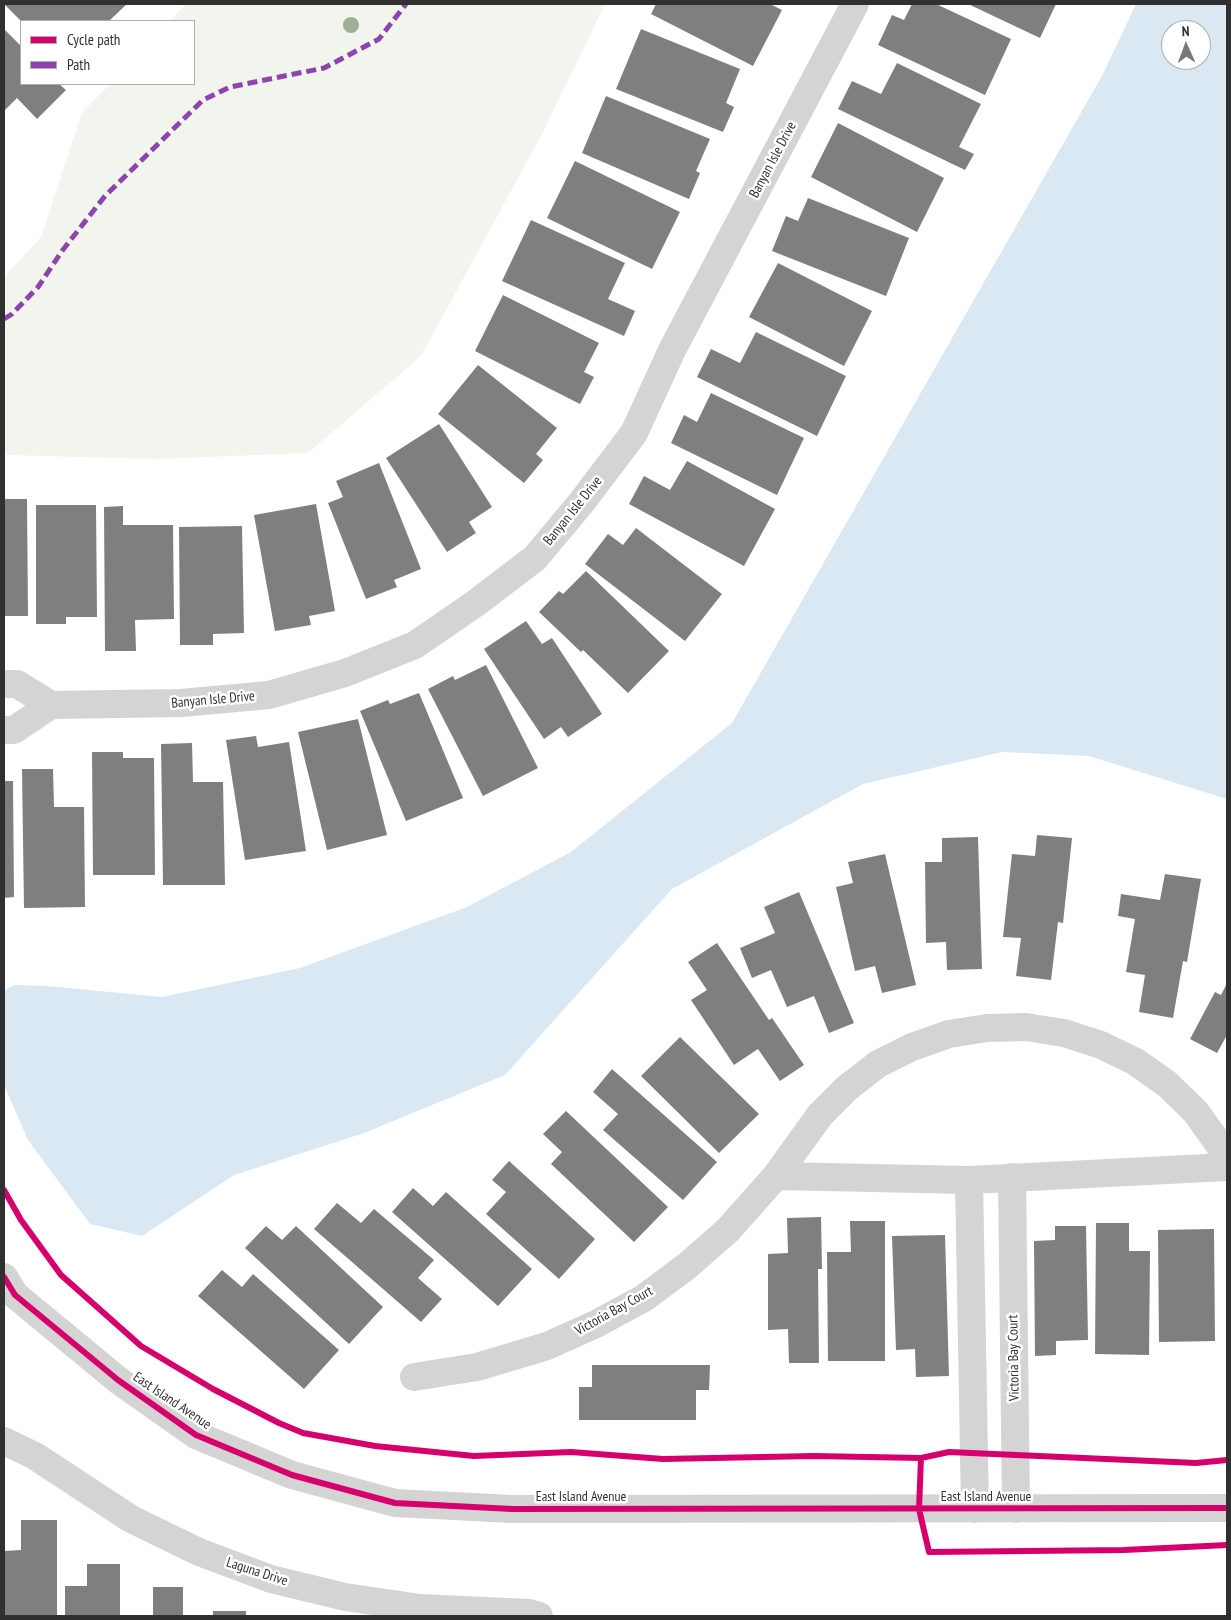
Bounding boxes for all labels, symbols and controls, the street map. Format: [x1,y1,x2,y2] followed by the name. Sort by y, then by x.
[20,20,195,85] legend
[1161,20,1211,70] north arrow
[1181,22,1190,40] text: N
[67,30,120,49] text: Cycle path
[67,55,90,74] text: Path
[746,119,800,201] street label: Banyan Isle Drive
[540,473,606,549] street label: Banyan Isle Drive
[171,688,255,712] street label: Banyan Isle Drive
[572,1283,656,1339] street label: Victoria Bay Court
[1005,1315,1023,1401] street label: Victoria Bay Court
[130,1369,214,1433] street label: East Island Avenue
[536,1489,626,1505] street label: East Island Avenue
[941,1489,1031,1505] street label: East Island Avenue
[224,1554,290,1590] street label: Laguna Drive

